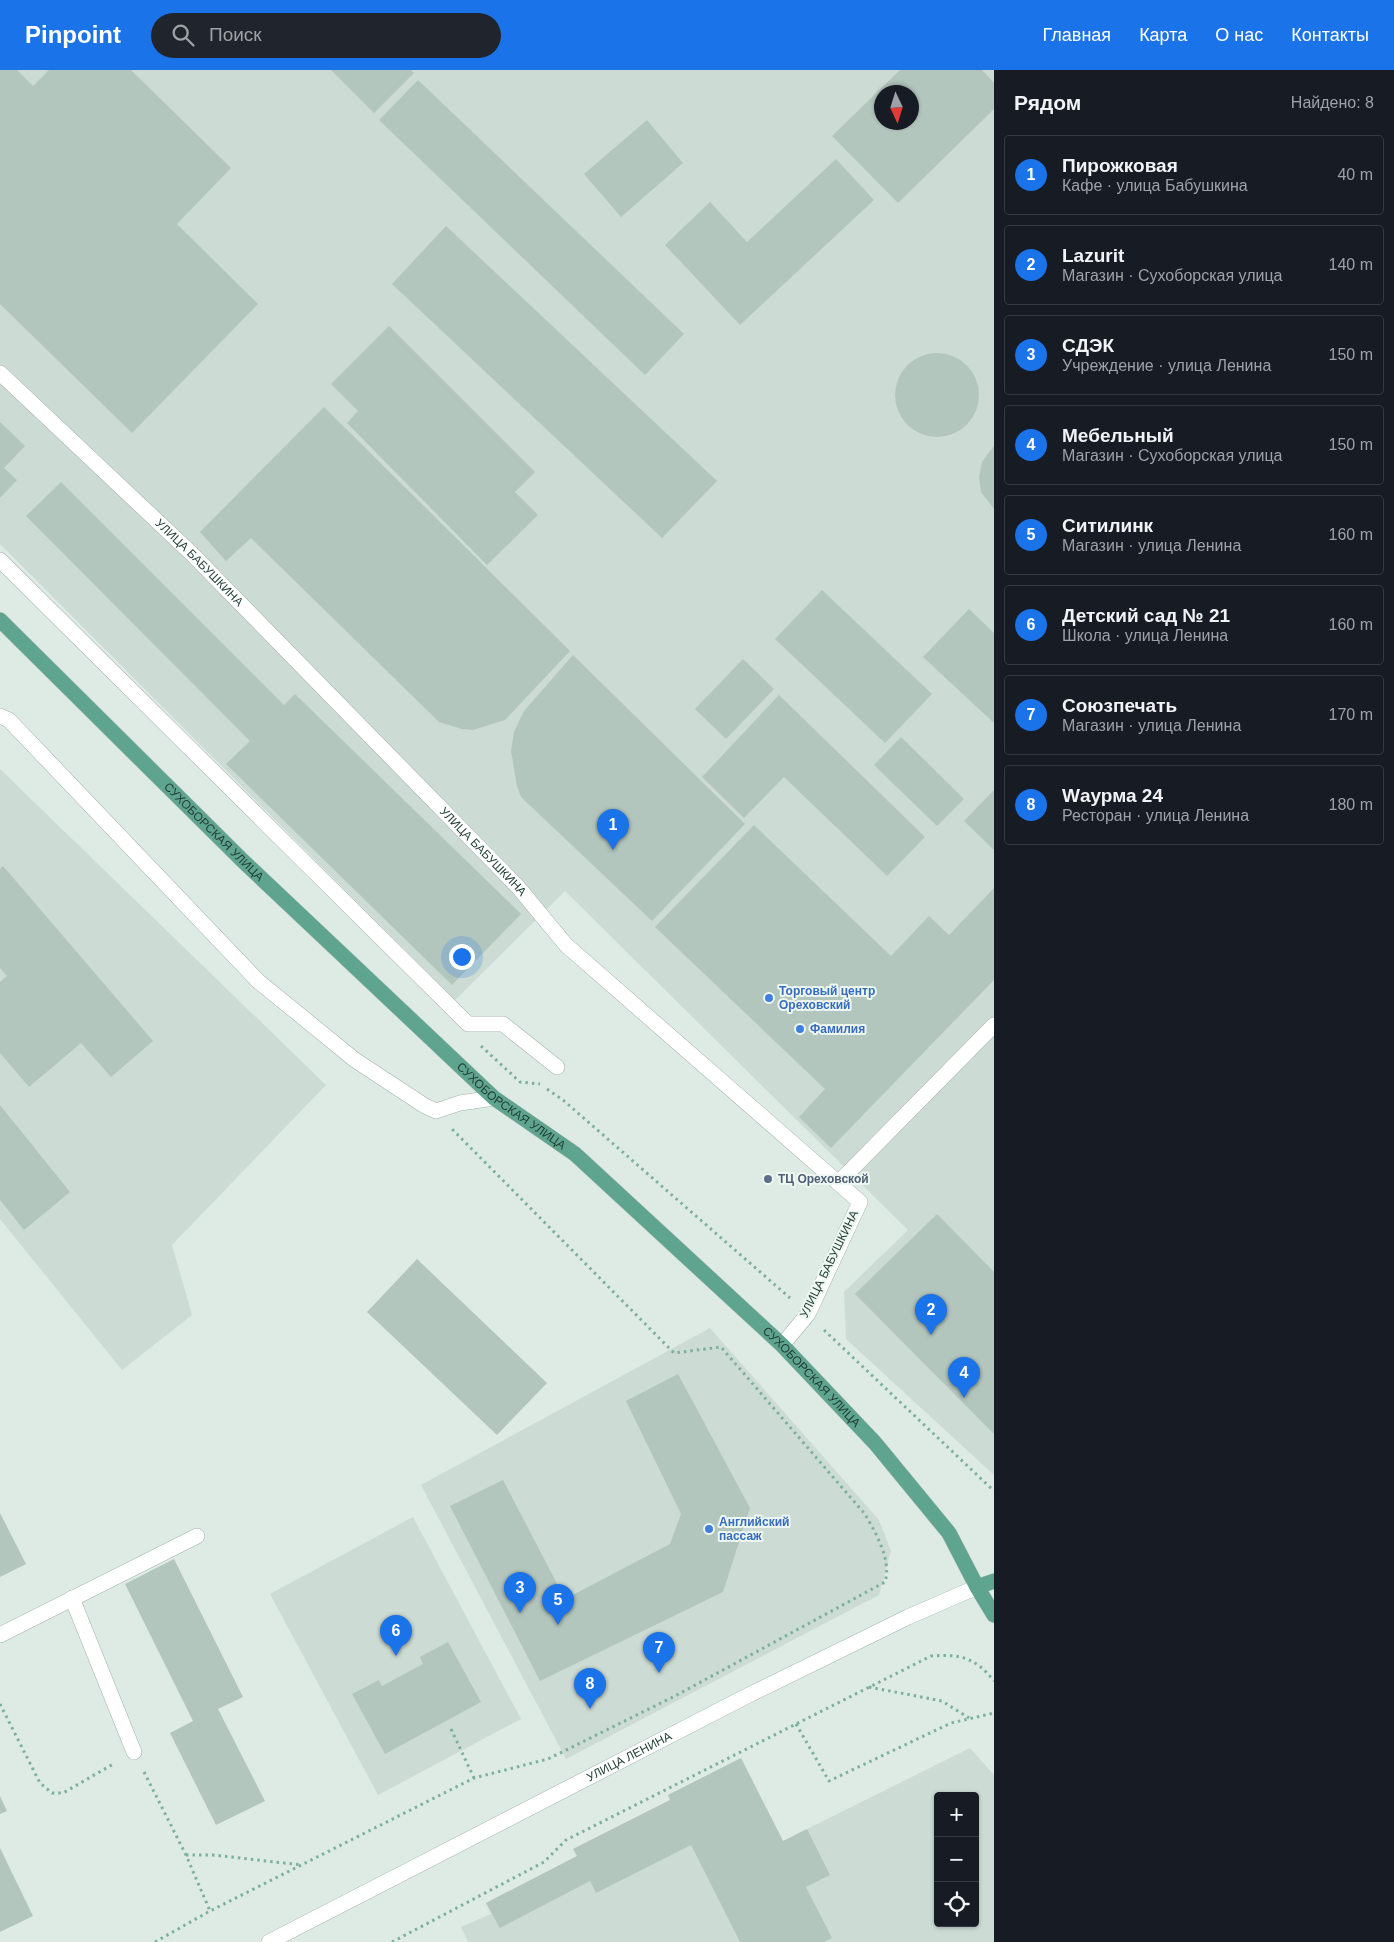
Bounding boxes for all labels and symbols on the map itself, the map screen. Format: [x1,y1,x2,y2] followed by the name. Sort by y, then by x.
[874,85,919,130] north arrow
[152,516,246,609] street label: УЛИЦА БАБУШКИНА
[161,780,267,884] street label: СУХОБОРСКАЯ УЛИЦА
[437,804,529,899] street label: УЛИЦА БАБУШКИНА
[597,809,629,850] pin: 1
[449,944,475,970] your location
[779,984,875,1012] place label: Торговый центр Ореховский
[763,992,775,1004] marker: Торговый центр Ореховский
[810,1022,865,1036] place label: Фамилия
[794,1023,806,1035] marker: Фамилия
[454,1060,568,1152] street label: СУХОБОРСКАЯ УЛИЦА
[778,1172,869,1186] place label: ТЦ Ореховской
[762,1173,774,1185] marker: ТЦ Ореховской
[797,1208,861,1320] street label: УЛИЦА БАБУШКИНА
[915,1294,947,1335] pin: 2
[760,1324,863,1430] street label: СУХОБОРСКАЯ УЛИЦА
[948,1357,980,1398] pin: 4
[719,1515,789,1543] place label: Английский пассаж
[703,1523,715,1535] marker: Английский пассаж
[504,1572,536,1613] pin: 3
[542,1584,574,1625] pin: 5
[380,1615,412,1656] pin: 6
[643,1632,675,1673] pin: 7
[574,1668,606,1709] pin: 8
[584,1729,674,1784] street label: УЛИЦА ЛЕНИНА

